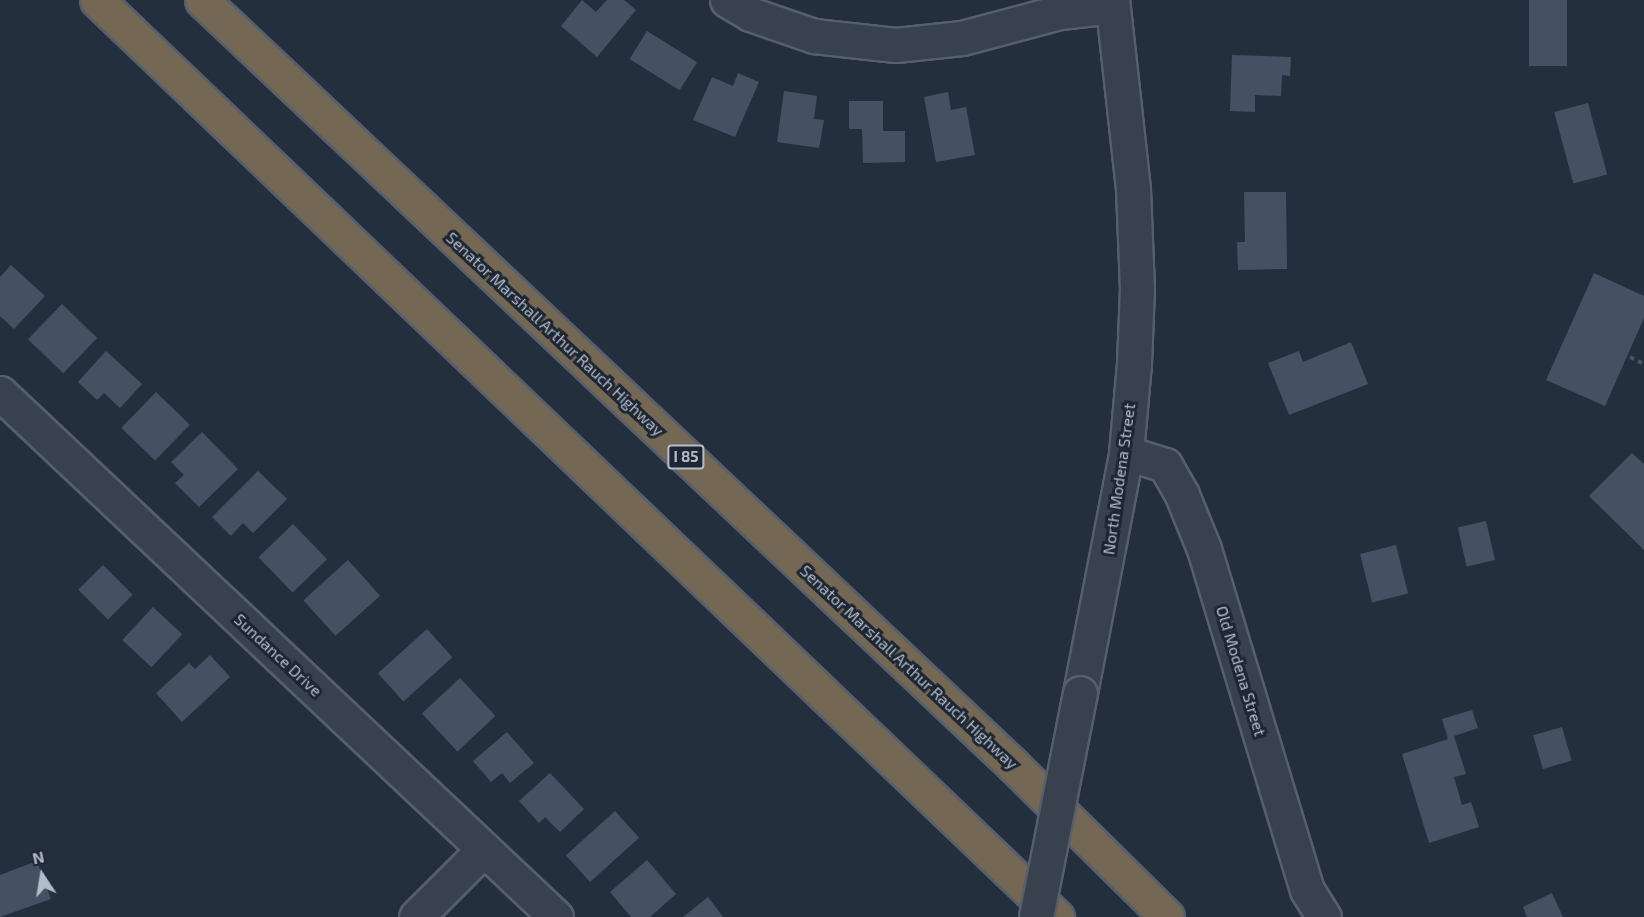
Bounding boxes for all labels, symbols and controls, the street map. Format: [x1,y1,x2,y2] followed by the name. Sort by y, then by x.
[442,227,668,441] street label: Senator Marshall Arthur Rauch Highway
[1099,402,1139,556] street label: North Modena Street
[666,445,706,469] road number: I 85
[796,560,1022,774] street label: Senator Marshall Arthur Rauch Highway
[1212,604,1270,738] street label: Old Modena Street
[230,610,326,700] street label: Sundance Drive
[12,845,72,905] north arrow
[31,846,46,867] text: N

